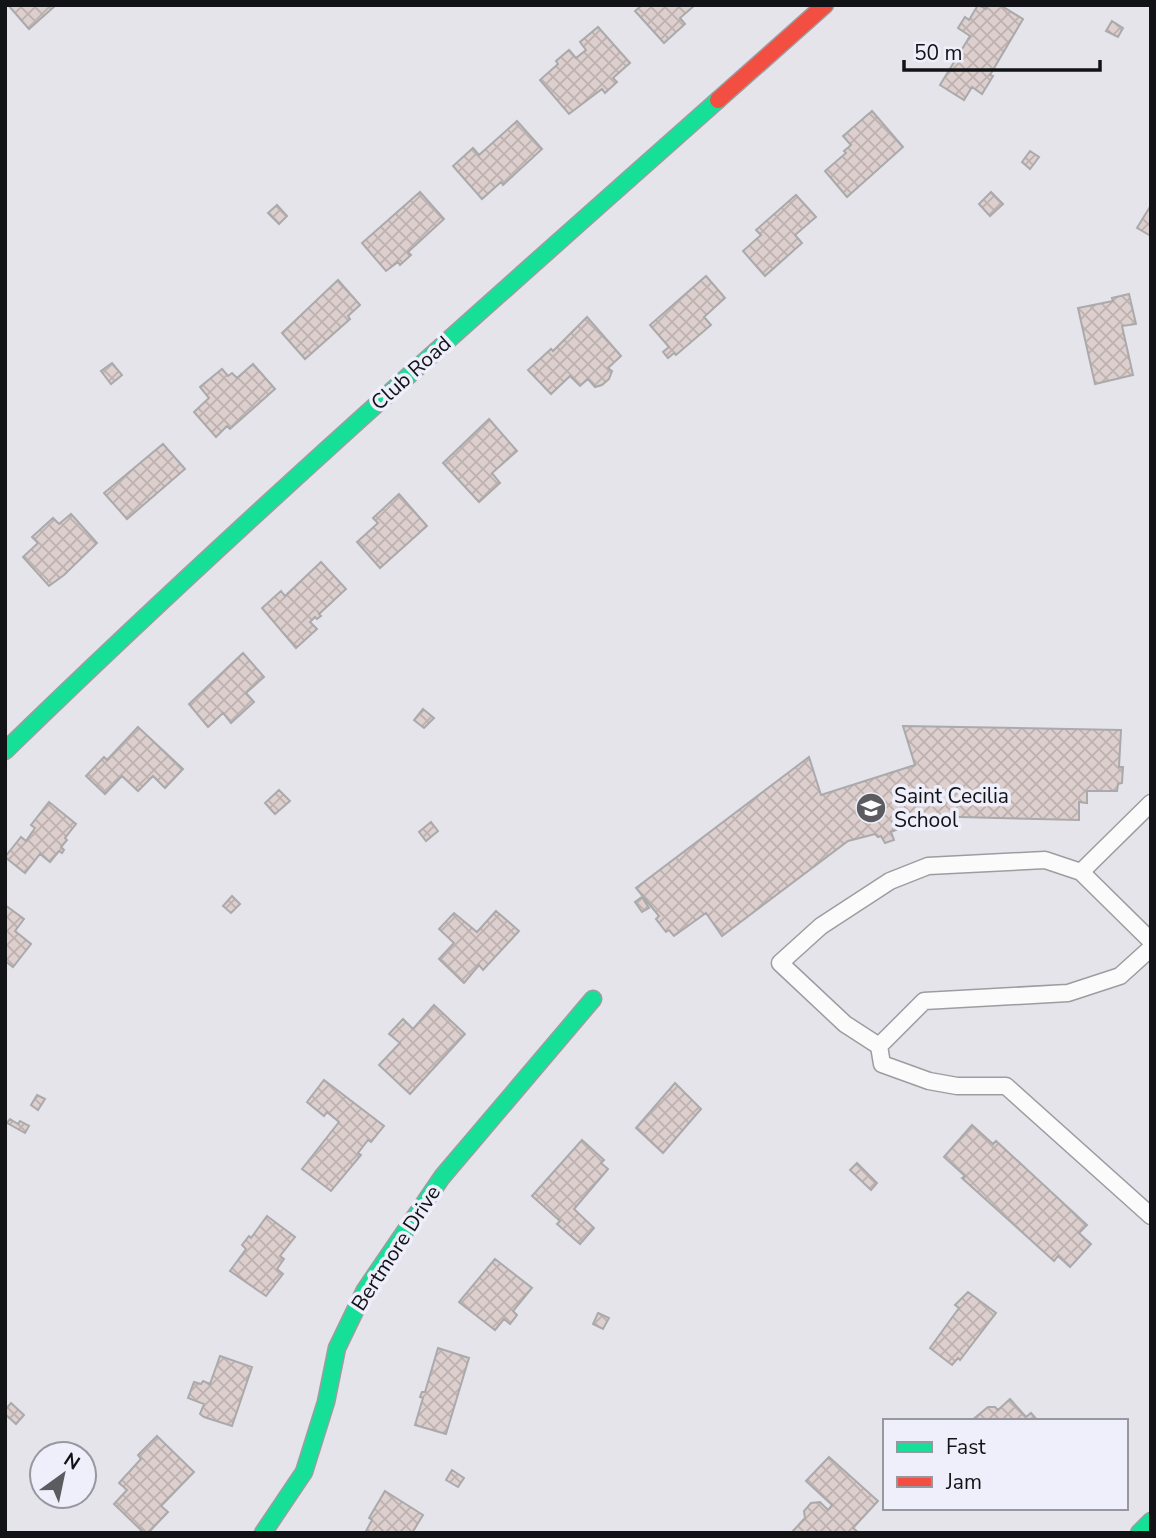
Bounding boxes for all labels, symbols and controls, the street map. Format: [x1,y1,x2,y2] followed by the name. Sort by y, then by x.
[904,28,1100,72] scale bar
[914,39,963,67] text: 50 m
[365,330,457,416] street label: Club Road
[894,782,1009,834] place label: Saint Cecilia School
[854,791,888,825] school or university icon: Saint Cecilia School
[345,1180,447,1316] street label: Bertmore Drive
[883,1419,1128,1510] legend
[946,1433,986,1461] text: Fast
[28,1440,98,1510] north arrow
[59,1447,85,1476] text: N
[945,1468,982,1496] text: Jam

